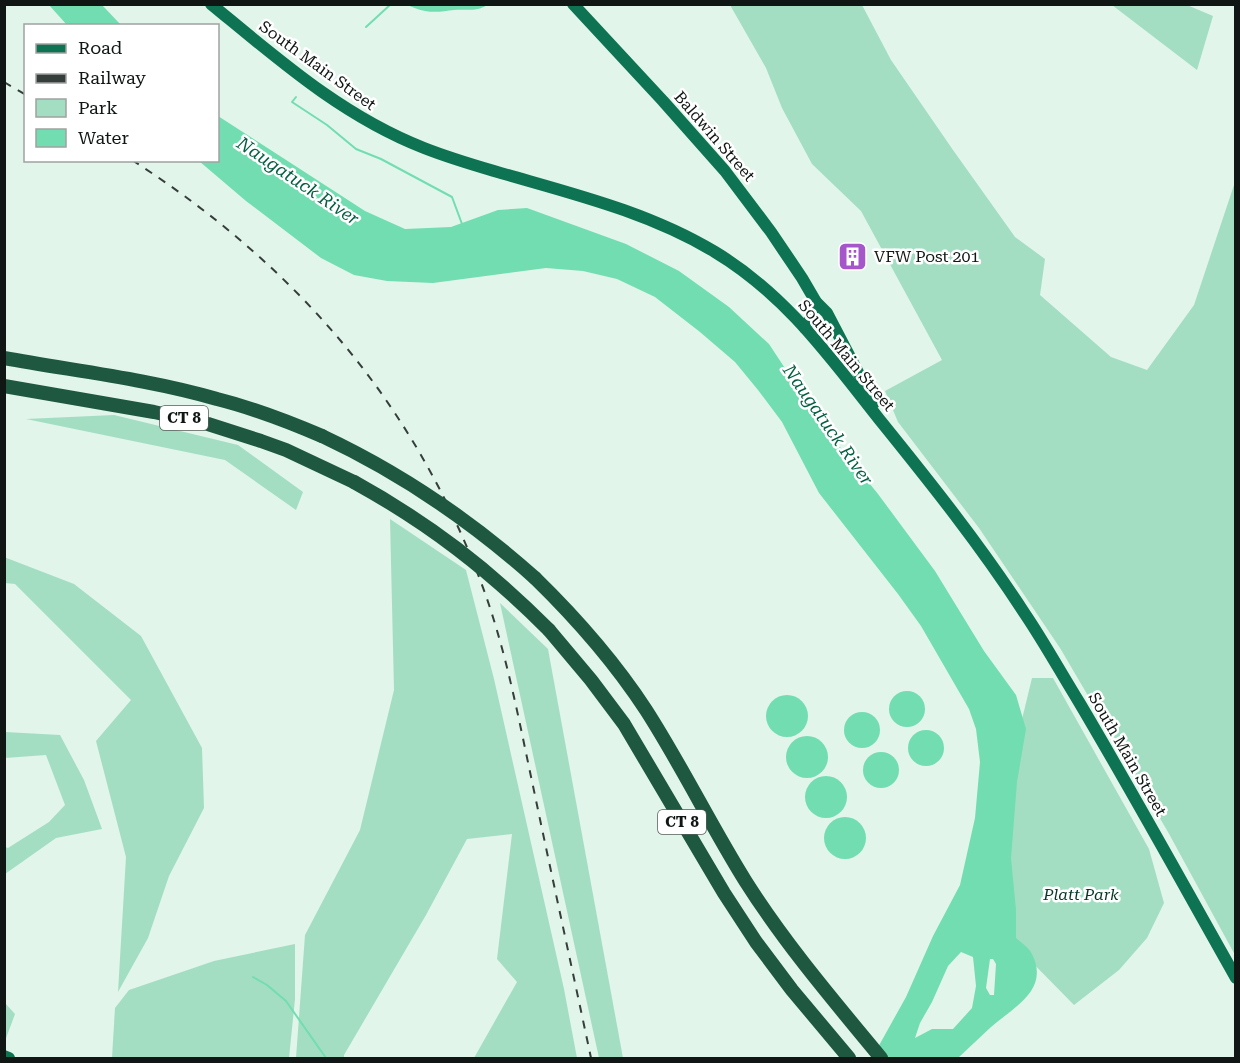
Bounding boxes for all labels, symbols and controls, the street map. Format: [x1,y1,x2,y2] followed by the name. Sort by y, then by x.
[256,17,380,114] street label: South Main Street
[24,24,219,162] legend
[78,37,123,58] text: Road
[78,67,146,88] text: Railway
[670,87,759,185] street label: Baldwin Street
[78,97,118,118] text: Park
[78,127,129,148] text: Water
[233,131,364,229] water label: Naugatuck River
[837,240,869,272] building icon: VFW Post 201
[874,247,979,266] place label: VFW Post 201
[795,296,899,415] street label: South Main Street
[778,360,878,489] water label: Naugatuck River
[160,406,208,430] road number: CT 8
[1084,689,1171,819] street label: South Main Street
[658,810,706,834] road number: CT 8
[1042,885,1119,904] park label: Platt Park

